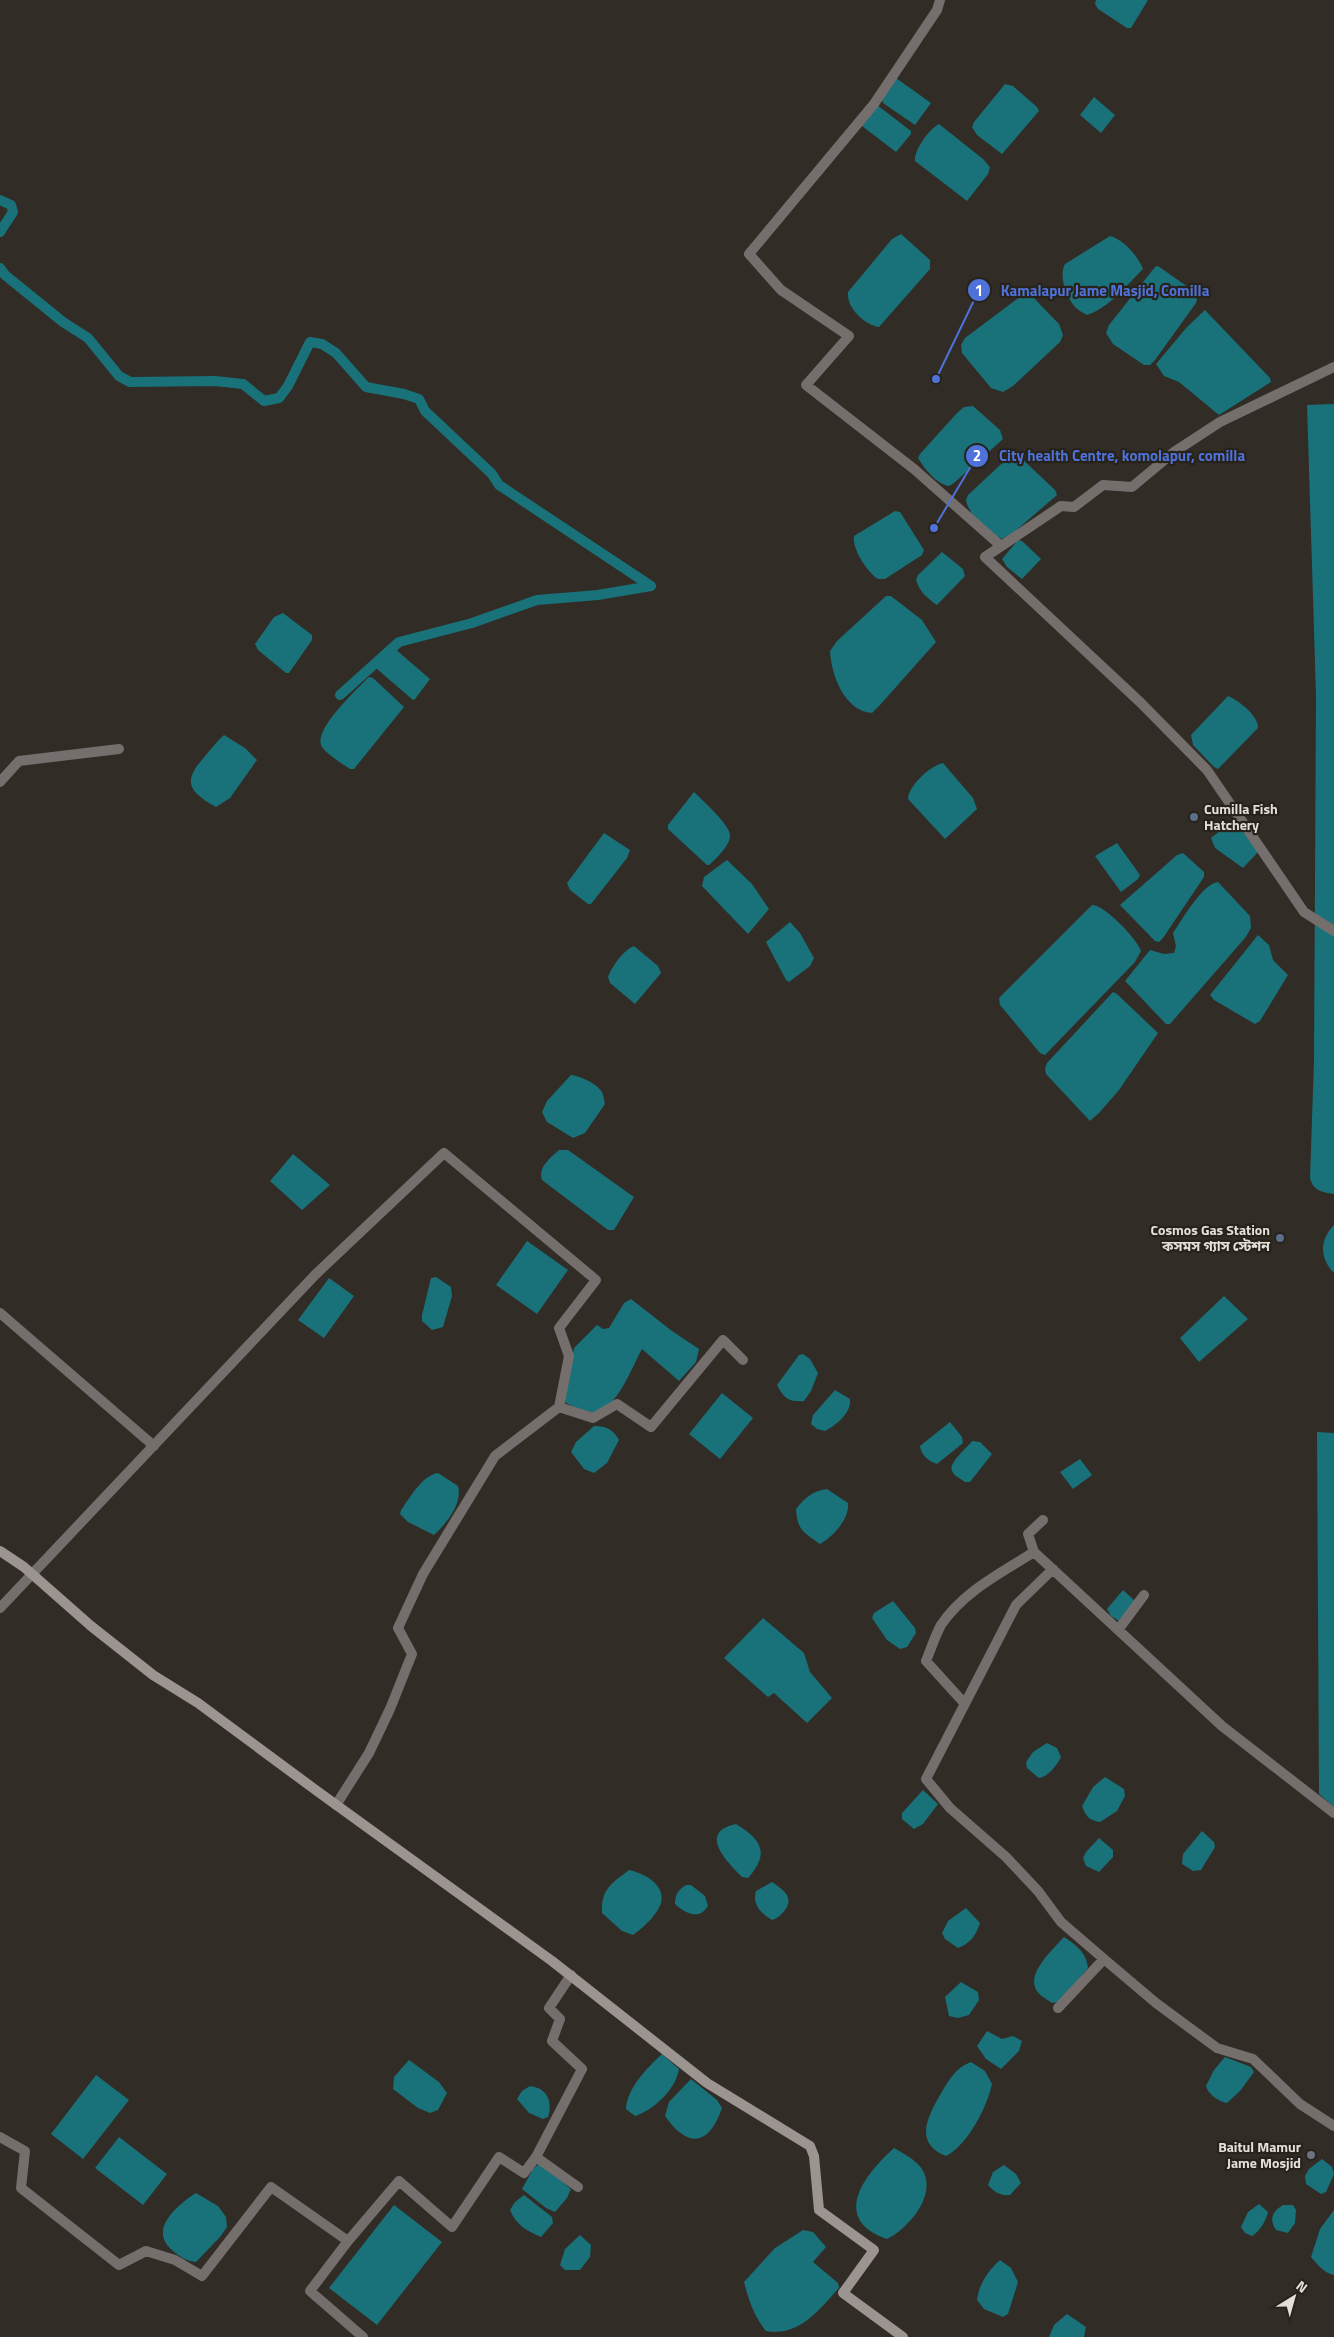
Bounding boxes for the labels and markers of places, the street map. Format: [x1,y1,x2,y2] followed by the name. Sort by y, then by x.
[966,275,1220,305] callout: Kamalapur Jame Masjid, Comilla
[964,441,1255,471] callout: City health Centre, komolapur, comilla
[1204,798,1278,835] place label: Cumilla Fish Hatchery
[1188,811,1200,823] marker: Cumilla Fish Hatchery
[1150,1219,1270,1256] place label: Cosmos Gas Station কসমস গ্যাস স্টেশন
[1274,1232,1286,1244] marker: Cosmos Gas Station কসমস গ্যাস স্টেশন
[1218,2136,1301,2173] place label: Baitul Mamur Jame Mosjid
[1305,2149,1317,2161] marker: Baitul Mamur Jame Mosjid

